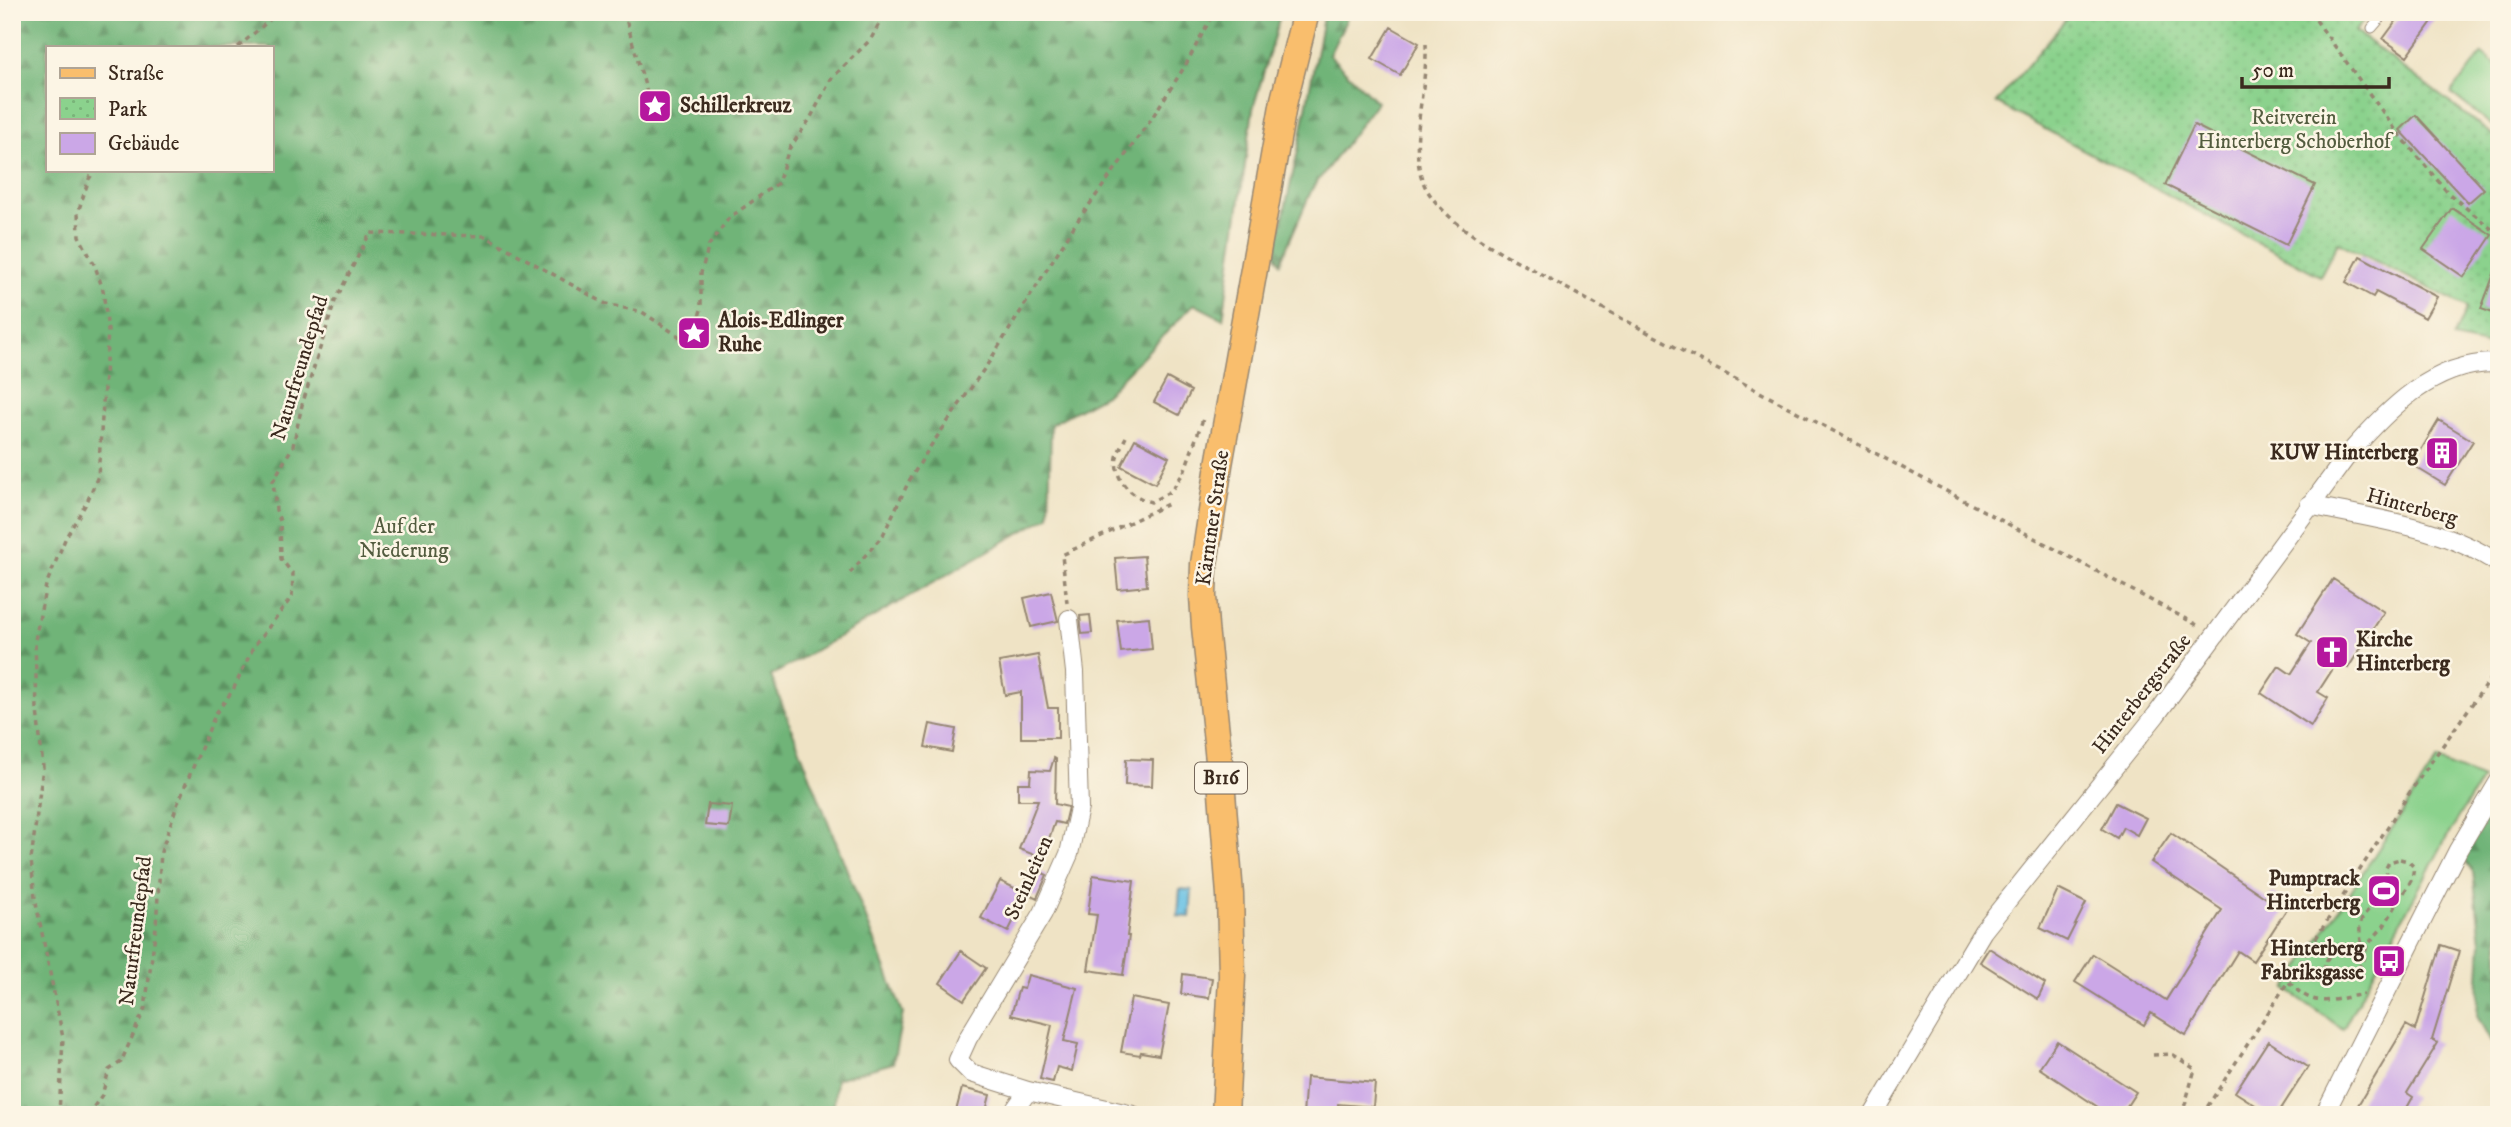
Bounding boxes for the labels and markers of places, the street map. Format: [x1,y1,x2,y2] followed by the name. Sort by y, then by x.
[636,87,674,125] place icon: Schillerkreuz
[680,93,792,119] place label: Schillerkreuz
[717,308,845,358] place label: Alois-Edlinger Ruhe
[675,314,713,352] place icon: Alois-Edlinger Ruhe
[2423,434,2461,472] building icon: KUW Hinterberg
[2270,440,2419,466] place label: KUW Hinterberg
[2356,627,2450,677] place label: Kirche Hinterberg
[2313,633,2351,671] church icon: Kirche Hinterberg
[2266,866,2361,916] place label: Pumptrack Hinterberg
[2365,872,2403,910] sports icon: Pumptrack Hinterberg
[2261,936,2365,986] place label: Hinterberg Fabriksgasse
[2370,942,2408,980] bus stop icon: Hinterberg Fabriksgasse

